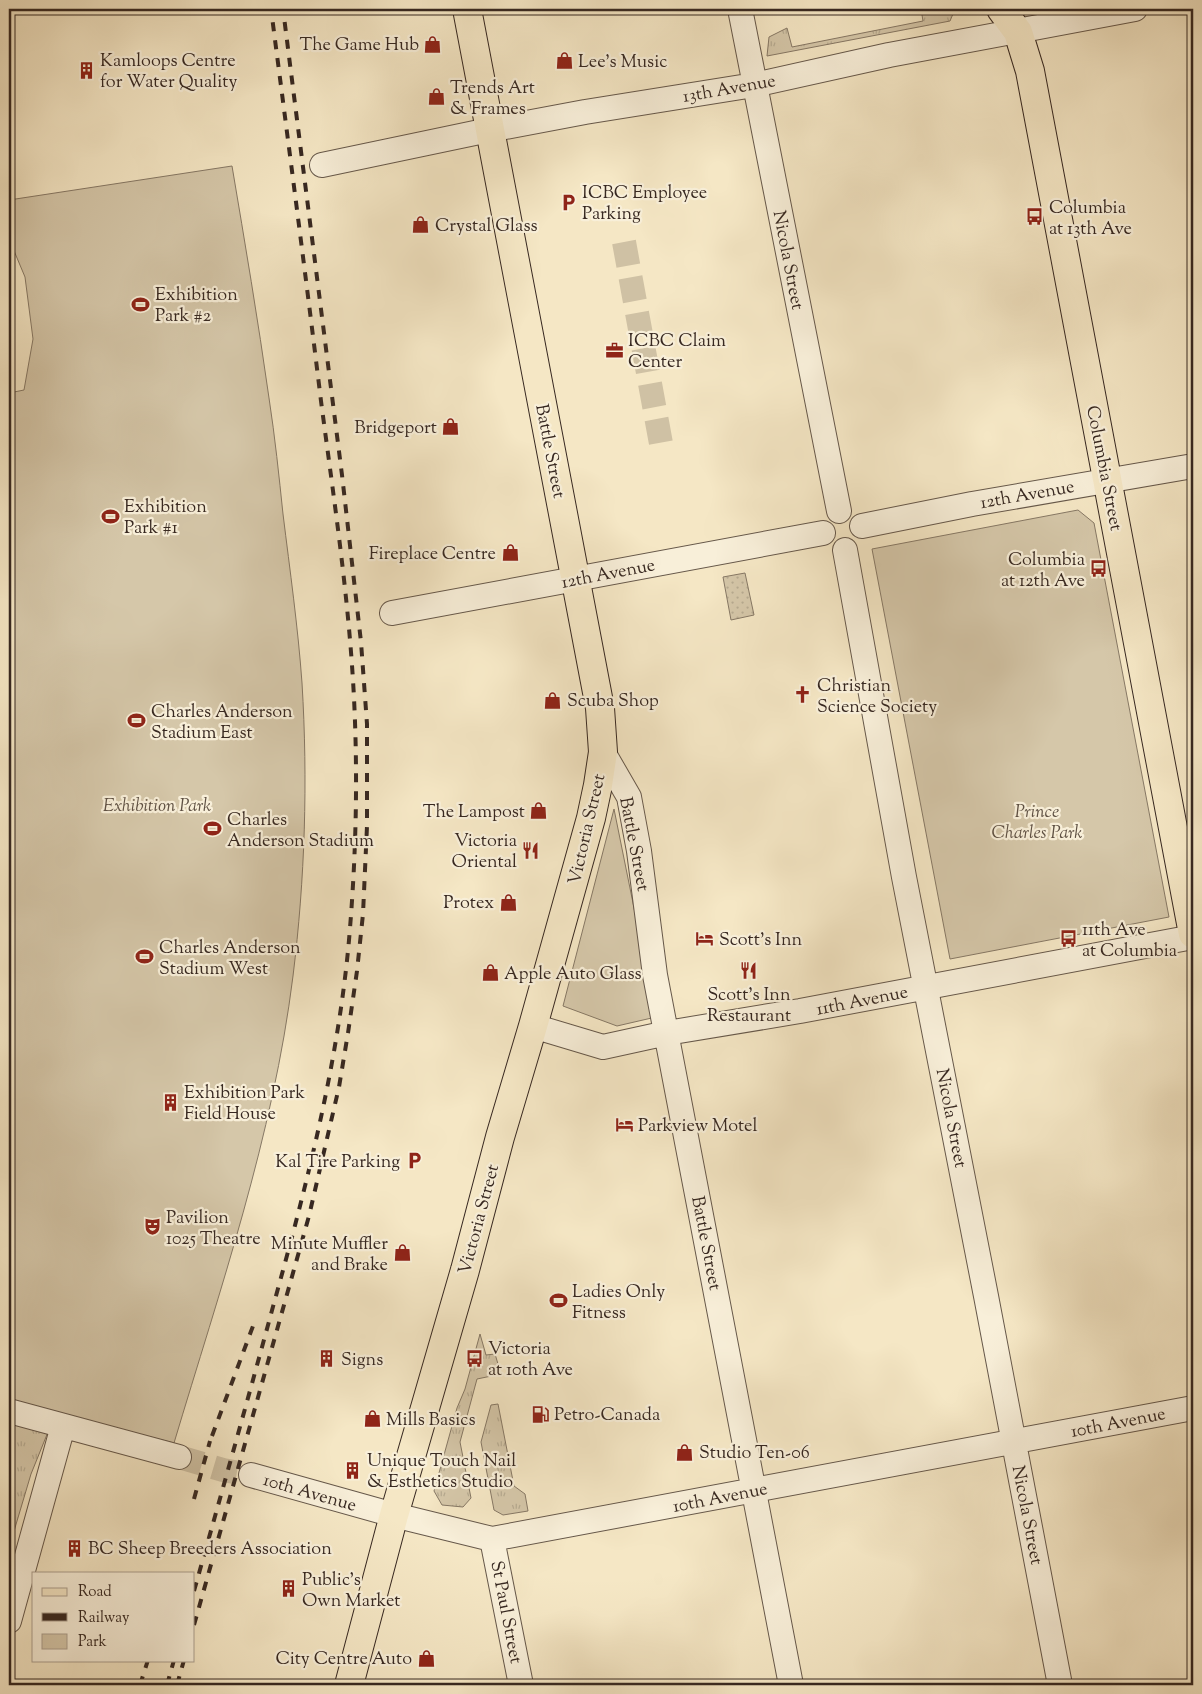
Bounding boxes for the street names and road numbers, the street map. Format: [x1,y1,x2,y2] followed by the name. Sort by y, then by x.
[681,69,778,111] street label: 13th Avenue
[765,208,809,312] street label: Nicola Street
[527,402,571,501] street label: Battle Street
[1078,403,1128,533] street label: Columbia Street
[978,475,1076,517] street label: 12th Avenue
[559,553,658,597] street label: 12th Avenue
[563,771,613,887] street label: Victoria Street
[611,795,655,894] street label: Battle Street
[814,980,910,1024] street label: 11th Avenue
[928,1066,972,1170] street label: Nicola Street
[453,1162,507,1277] street label: Victoria Street
[683,1194,727,1293] street label: Battle Street
[1069,1402,1168,1446] street label: 10th Avenue
[1004,1463,1048,1567] street label: Nicola Street
[260,1468,359,1520] street label: 10th Avenue
[671,1477,770,1521] street label: 10th Avenue
[482,1559,528,1666] street label: St Paul Street

